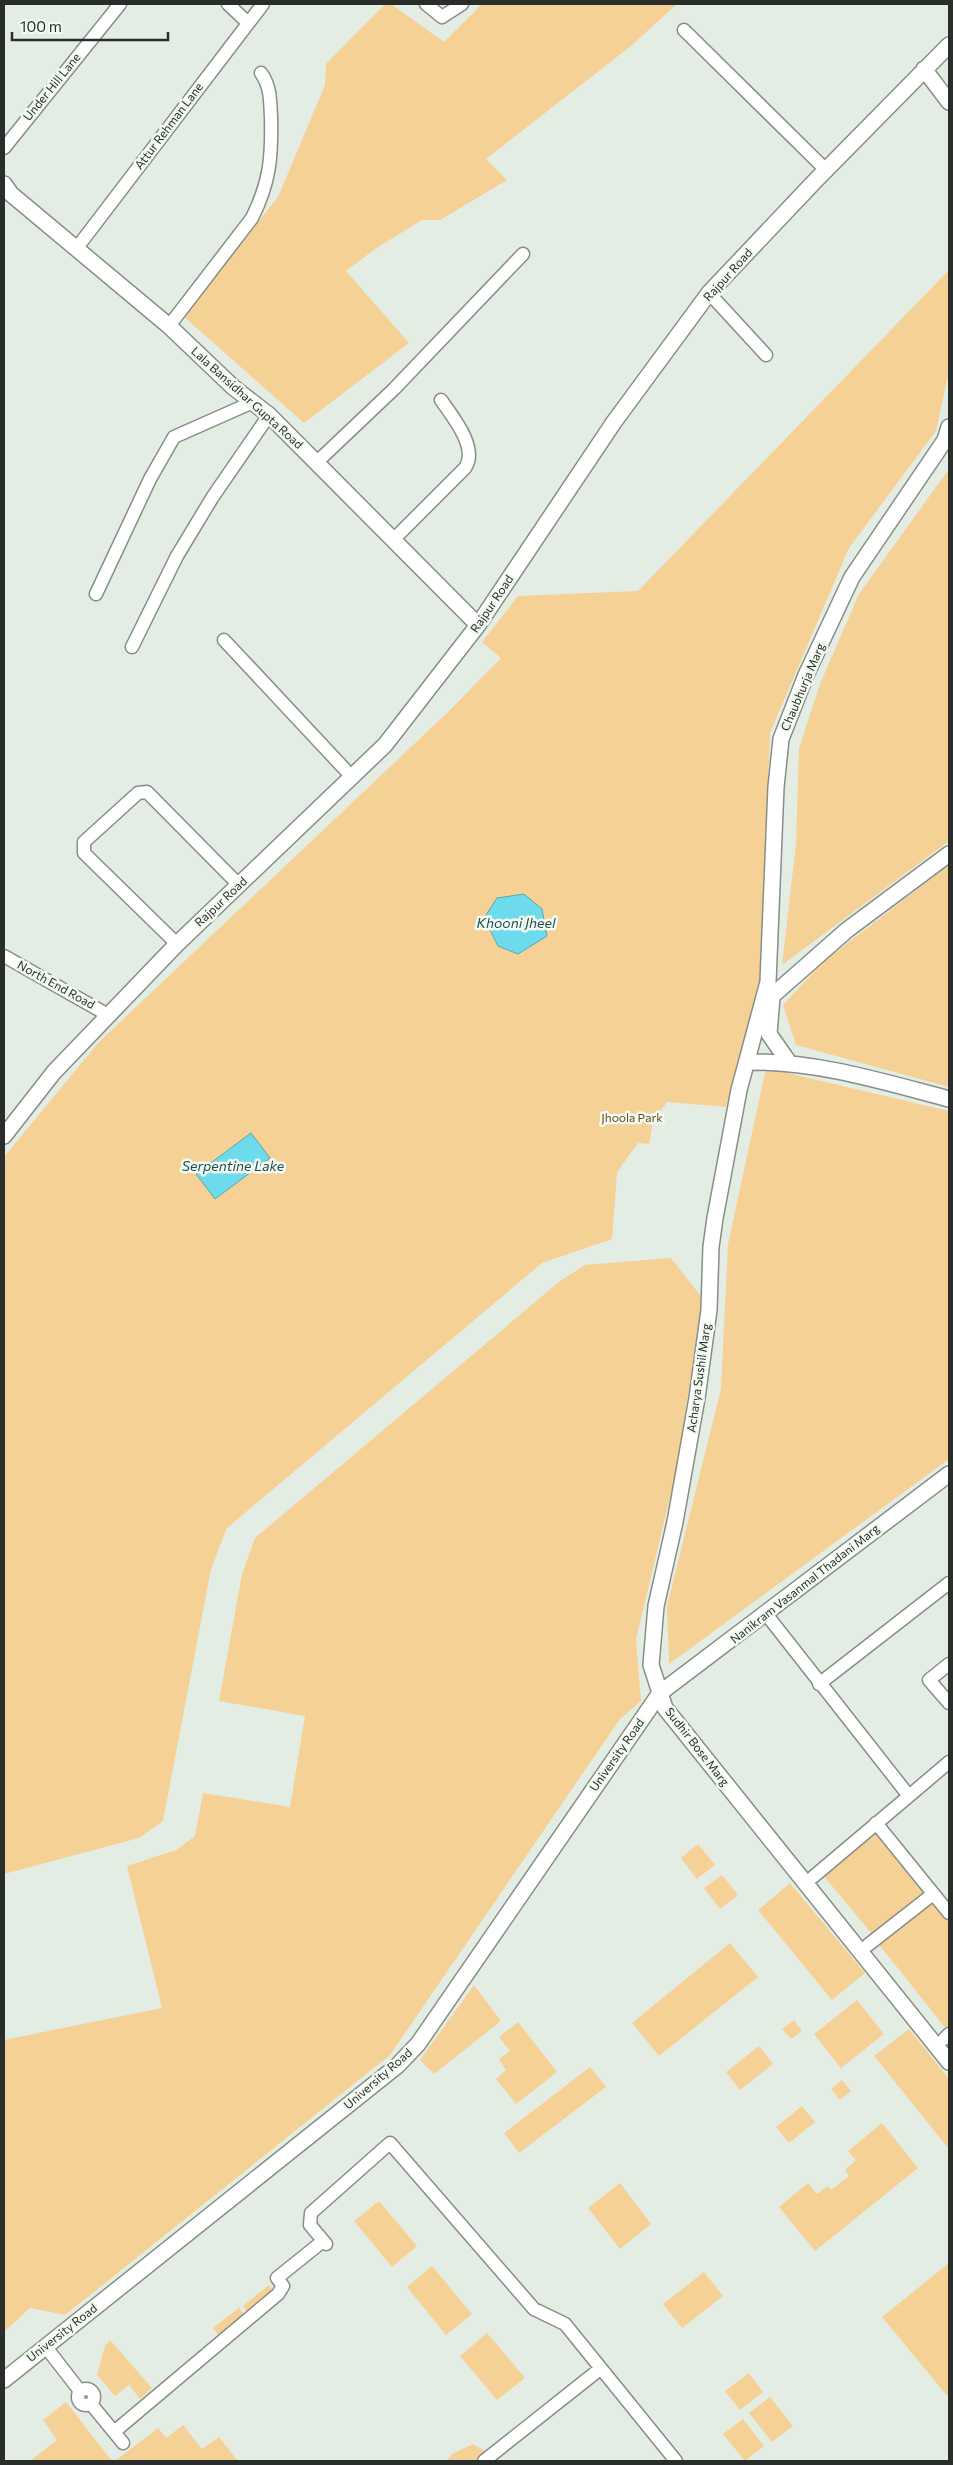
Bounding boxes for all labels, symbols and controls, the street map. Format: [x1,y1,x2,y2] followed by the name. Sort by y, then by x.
[12,10,169,42] scale bar
[20,17,62,35] text: 100 m
[20,50,83,123] street label: Under Hill Lane
[131,79,205,171] street label: Attur Rehman Lane
[700,245,755,304] street label: Rajpur Road
[189,343,306,451] street label: Lala Bansidhar Gupta Road
[467,572,516,635] street label: Rajpur Road
[777,640,827,733] street label: Chaubhurja Marg
[191,874,249,929] street label: Rajpur Road
[477,914,556,931] water label: Khooni Jheel
[15,957,98,1011] street label: North End Road
[601,1110,663,1125] park label: Jhoola Park
[182,1157,285,1174] water label: Serpentine Lake
[683,1322,713,1433] street label: Acharya Sushil Marg
[727,1520,882,1646] street label: Nanikram Vasanmal Thadani Marg
[663,1704,733,1789] street label: Sudhir Bose Marg
[586,1715,646,1793] street label: University Road
[340,2045,414,2112] street label: University Road
[23,2300,99,2364] street label: University Road

